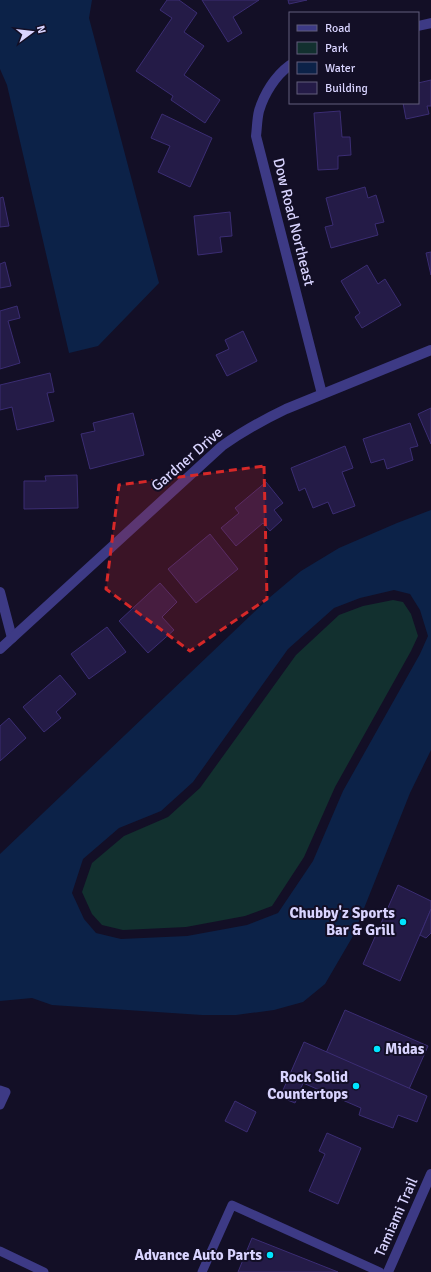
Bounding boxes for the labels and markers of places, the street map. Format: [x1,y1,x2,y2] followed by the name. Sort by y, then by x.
[289,904,395,939] place label: Chubby'z Sports Bar & Grill
[398,917,408,927] marker: Chubby'z Sports Bar & Grill
[385,1040,425,1058] place label: Midas
[372,1044,382,1054] marker: Midas
[267,1068,348,1103] place label: Rock Solid Countertops
[351,1081,361,1091] marker: Rock Solid Countertops
[134,1246,262,1264] place label: Advance Auto Parts
[265,1250,275,1260] marker: Advance Auto Parts

